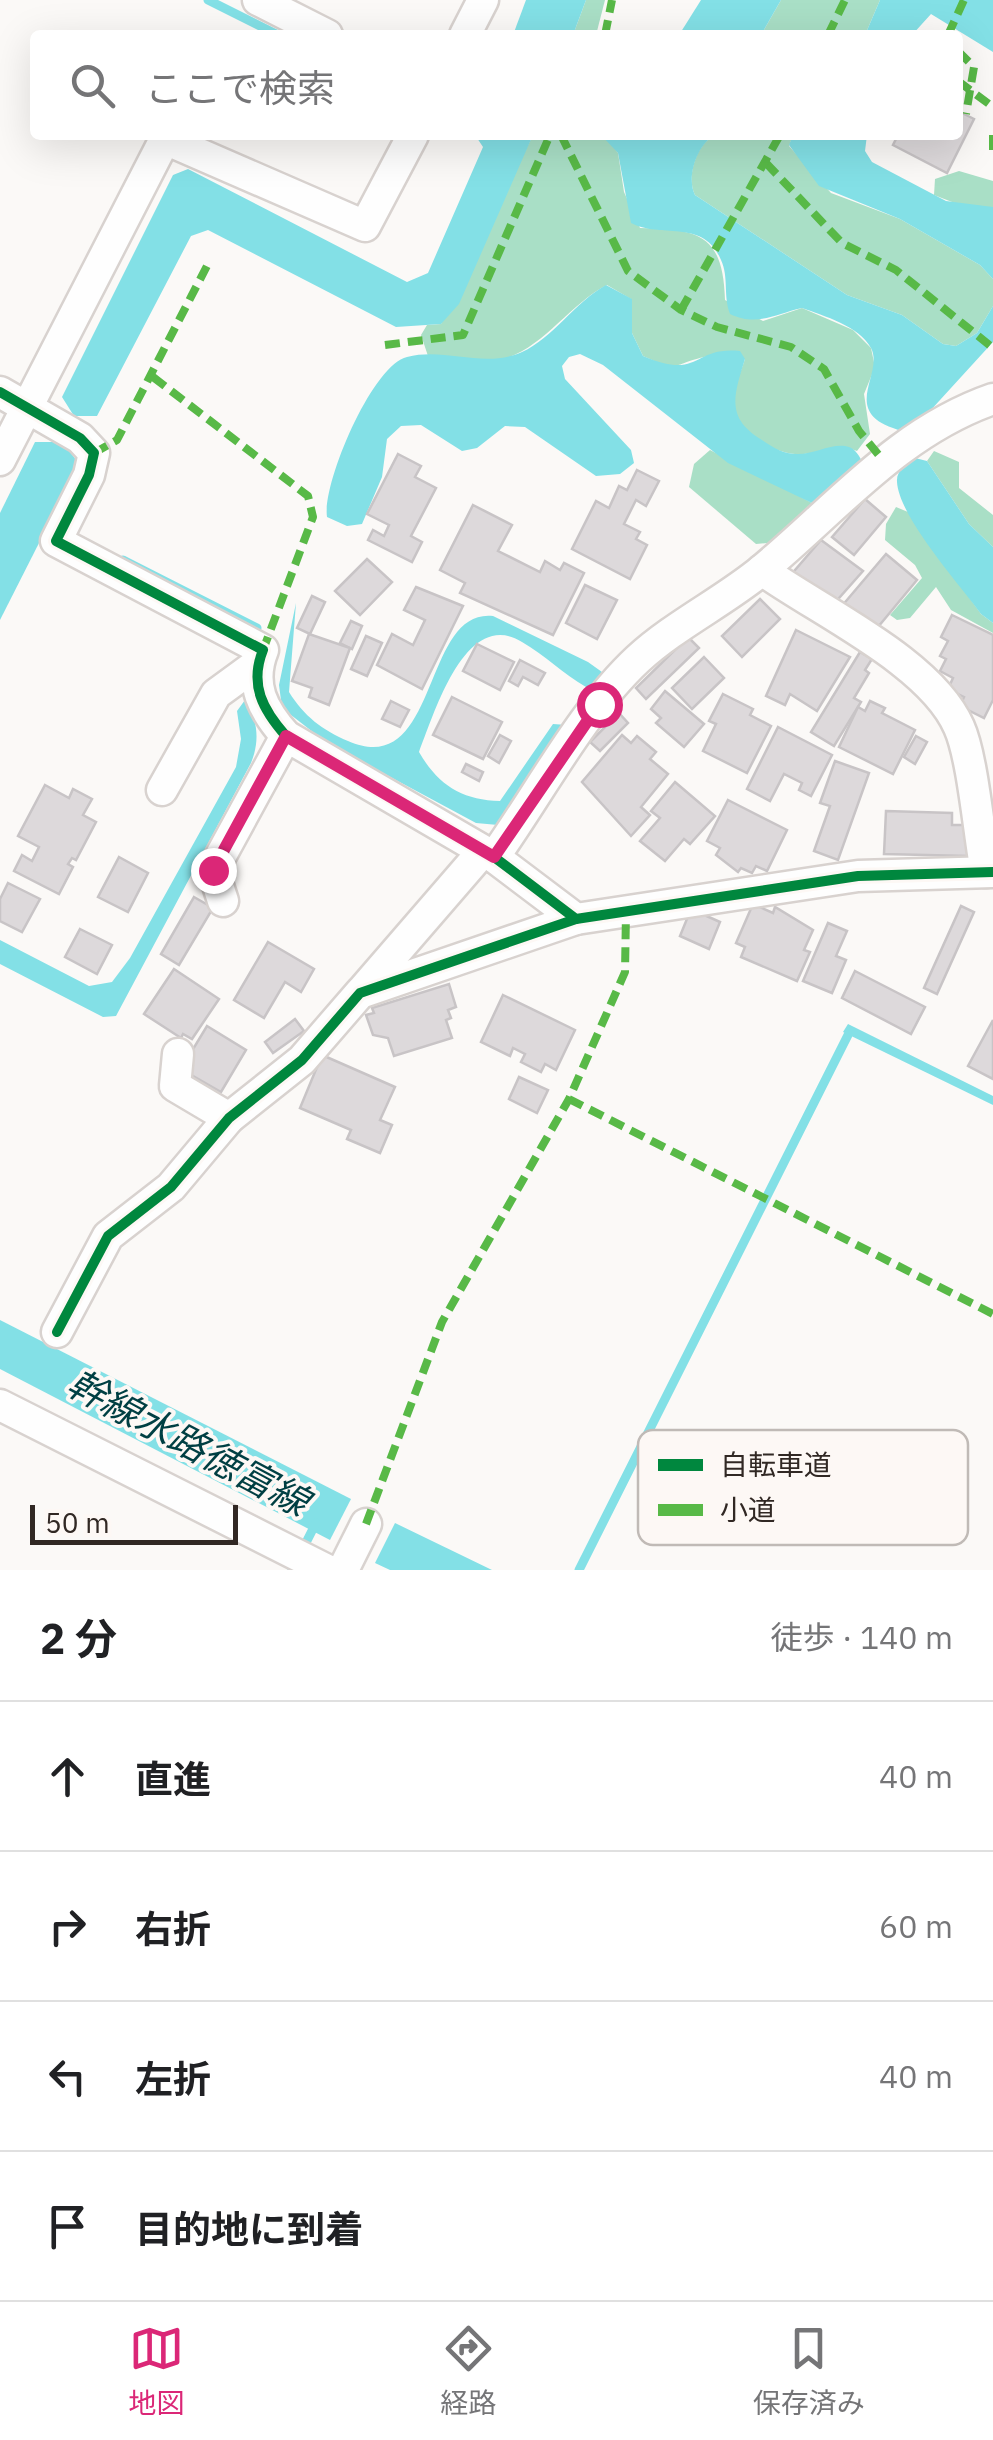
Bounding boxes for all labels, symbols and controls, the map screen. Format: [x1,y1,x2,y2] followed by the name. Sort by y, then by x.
[30,30,963,140] search box
[65,58,120,113] icon: search
[145,63,335,112] text: ここで検索
[577,682,623,728] route start
[191,848,237,894] route end
[60,1358,321,1528] water label: 幹線水路徳富線
[638,1430,968,1545] legend
[720,1446,832,1483] text: 自転車道
[720,1491,776,1528] text: 小道
[30,1500,238,1544] scale bar
[45,1504,110,1541] text: 50 m
[40,1611,117,1666] text: 2 分
[770,1616,953,1658] text: 徒歩 · 140 m
[40,1749,95,1804] icon: ahead
[135,1754,211,1803] text: 直進
[879,1755,953,1797] text: 40 m
[40,1899,95,1954] icon: right
[135,1904,211,1953] text: 右折
[879,1905,953,1947] text: 60 m
[40,2049,95,2104] icon: left
[135,2054,211,2103] text: 左折
[879,2055,953,2097] text: 40 m
[40,2199,95,2254] icon: arrive
[135,2204,363,2253] text: 目的地に到着
[128,2321,184,2421] tab: 地図
[440,2321,497,2421] tab: 経路
[753,2321,865,2421] tab: 保存済み

